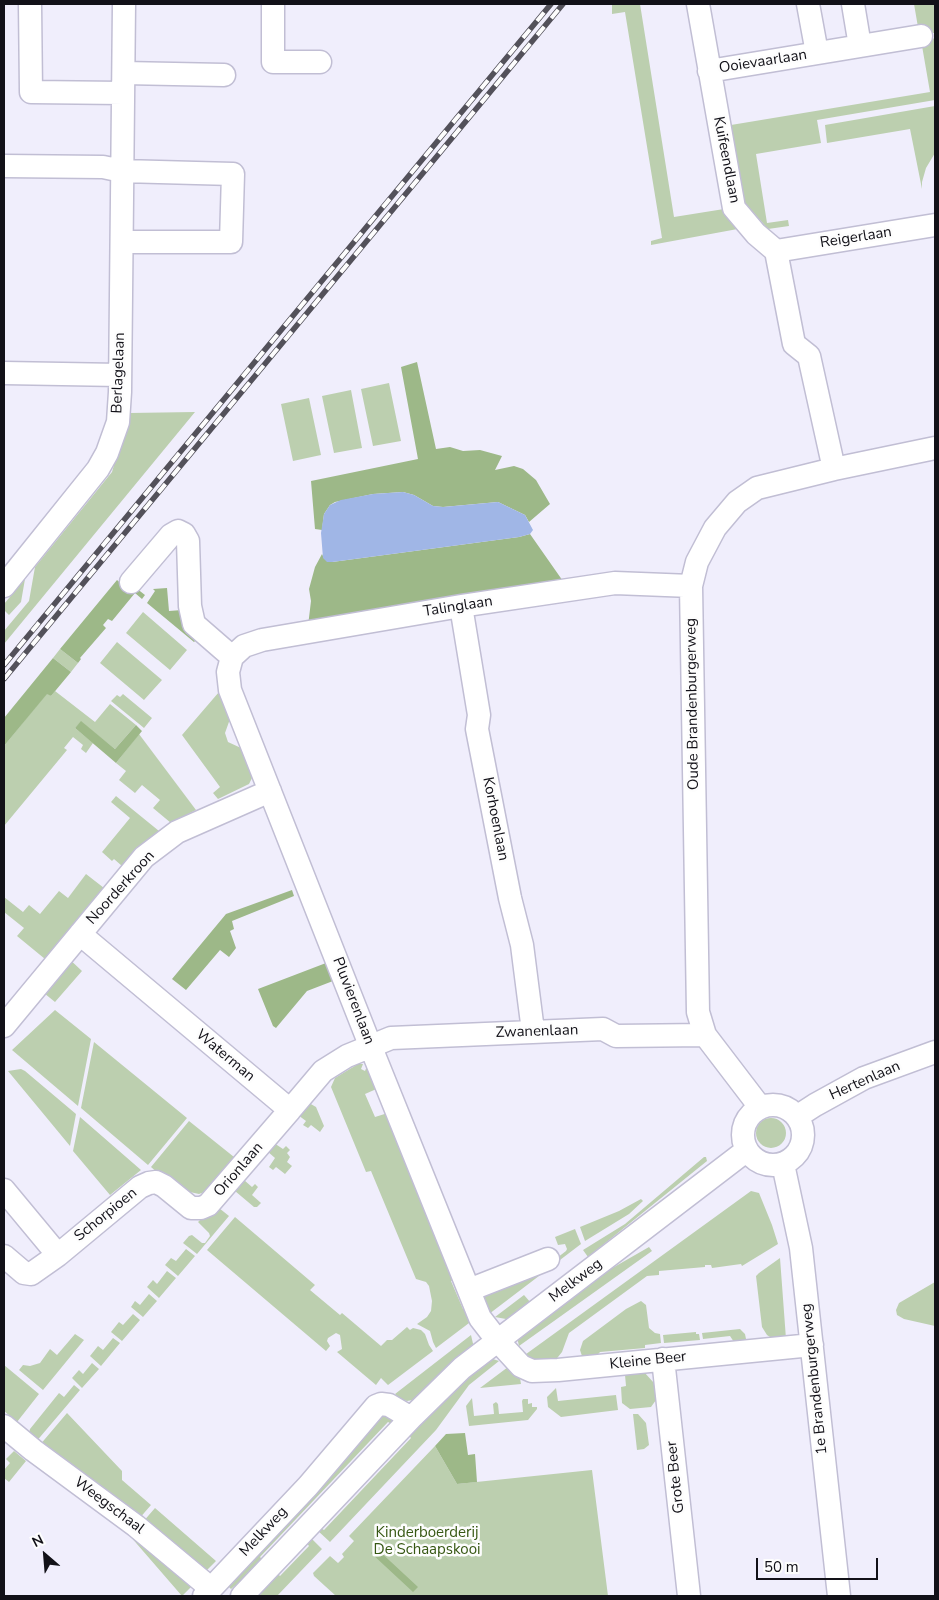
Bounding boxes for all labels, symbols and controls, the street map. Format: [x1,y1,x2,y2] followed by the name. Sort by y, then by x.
[718,46,808,78] street label: Ooievaarlaan
[709,115,743,205] street label: Kuifeendlaan
[819,223,893,253] street label: Reigerlaan
[109,332,129,414] street label: Berlagelaan
[422,593,494,621] street label: Talinglaan
[683,618,703,790] street label: Oude Brandenburgerweg
[478,775,512,863] street label: Korhoenlaan
[83,847,159,929] street label: Noorderkroon
[328,955,378,1047] street label: Pluvierenlaan
[495,1022,579,1042] street label: Zwanenlaan
[192,1026,258,1086] street label: Waterman
[827,1057,903,1105] street label: Hertenlaan
[211,1139,267,1201] street label: Orionlaan
[71,1184,141,1246] street label: Schorpioen
[546,1255,606,1307] street label: Melkweg
[798,1302,832,1456] street label: 1e Brandenburgerweg
[609,1348,687,1374] street label: Kleine Beer
[663,1440,689,1514] street label: Grote Beer
[70,1474,148,1538] street label: Weegschaal
[236,1503,292,1561] street label: Melkweg
[374,1524,480,1559] park label: Kinderboerderij De Schaapskooi
[20,1530,70,1580] north arrow
[29,1530,47,1552] text: N
[759,1548,882,1580] scale bar
[764,1557,799,1577] text: 50 m

